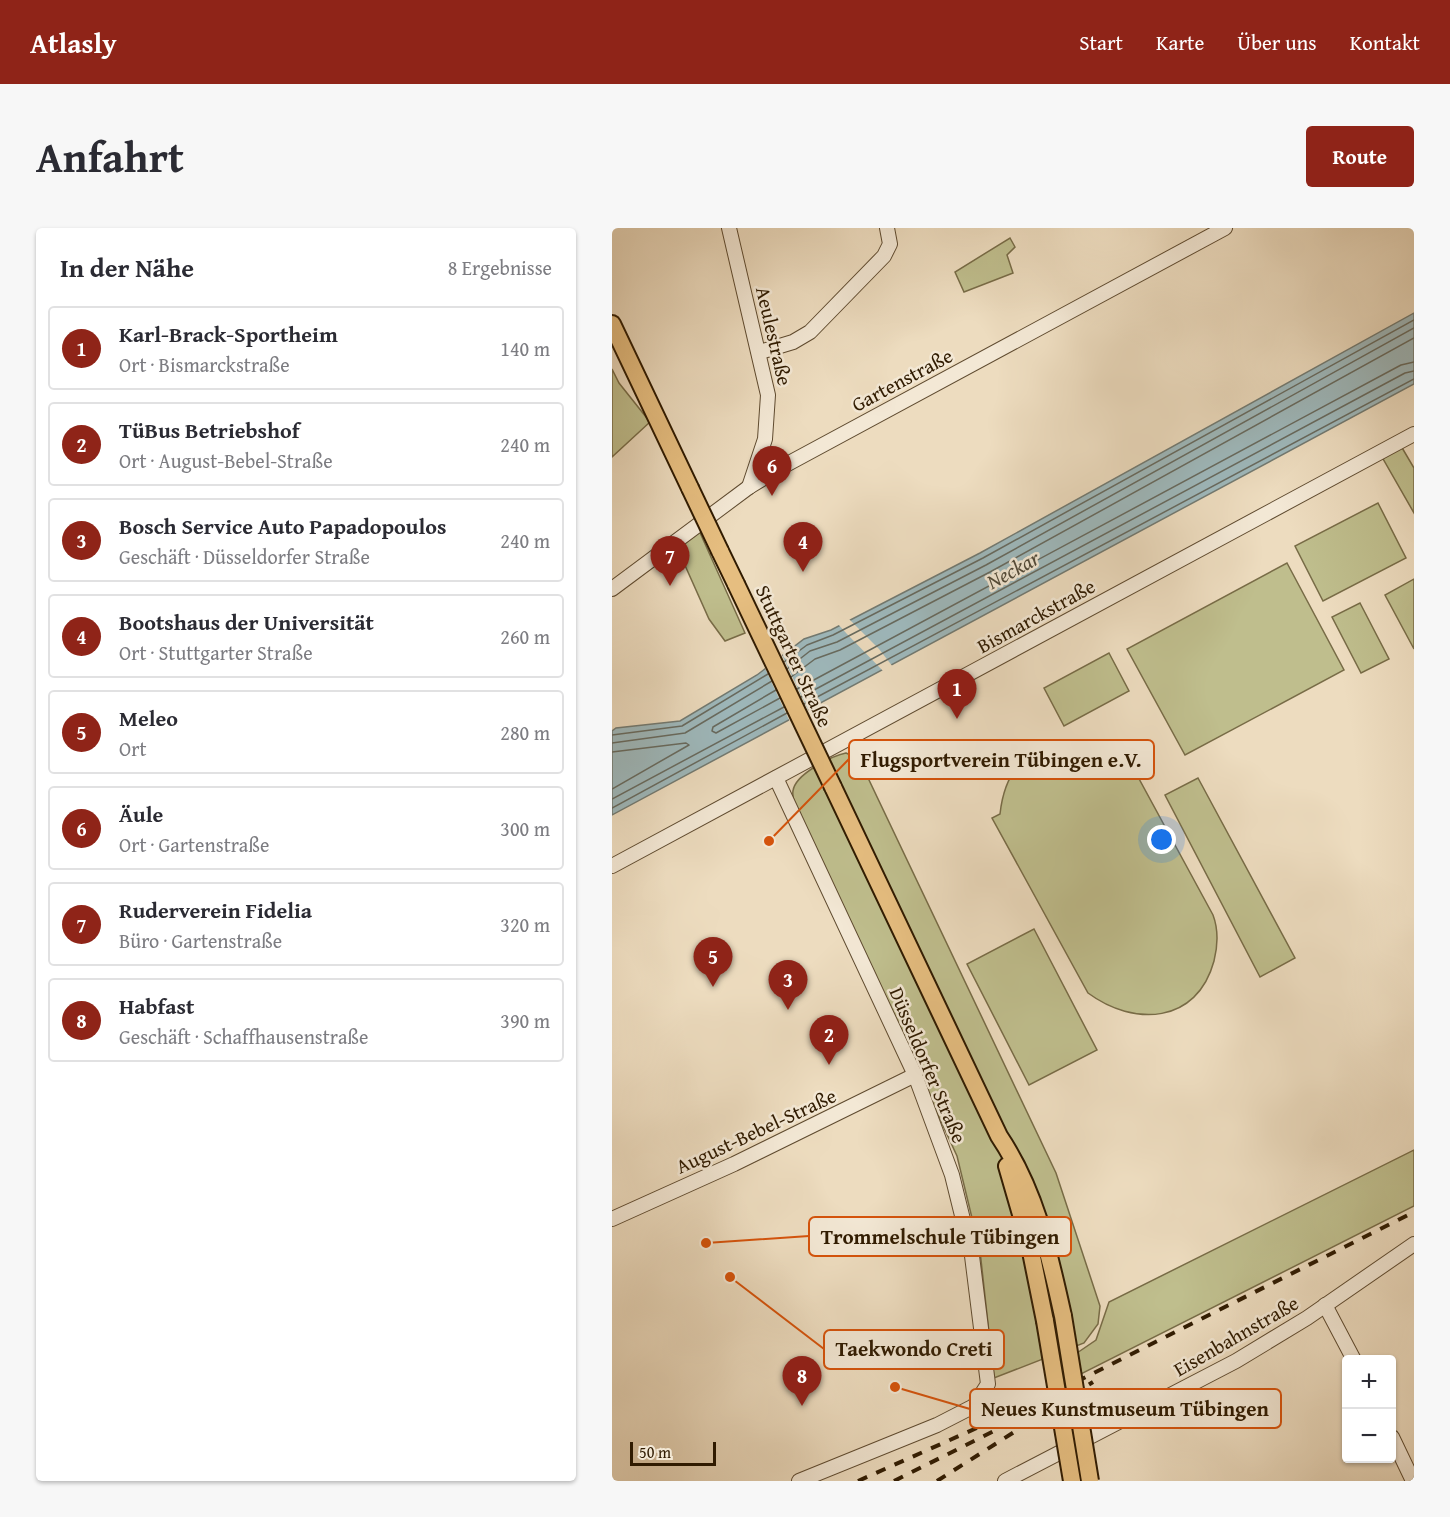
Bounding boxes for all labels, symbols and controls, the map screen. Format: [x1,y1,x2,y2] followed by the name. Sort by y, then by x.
[30,22,117,63] text: Atlasly
[1079,27,1123,58] text: Start
[1156,27,1204,58] text: Karte
[1237,27,1317,58] text: Über uns
[1350,27,1420,58] text: Kontakt
[36,126,184,187] text: Anfahrt
[1306,126,1414,187] button: Route
[60,248,194,287] text: In der Nähe
[448,253,552,282] text: 8 Ergebnisse
[749,283,800,388] street label: Aeulestraße
[119,318,338,350] text: Karl-Brack-Sportheim
[76,334,87,363] text: 1
[500,334,550,363] text: 140 m
[846,341,957,418] street label: Gartenstraße
[119,350,290,379] text: Ort · Bismarckstraße
[119,414,299,446] text: TüBus Betriebshof
[76,430,87,459] text: 2
[500,430,550,459] text: 240 m
[119,446,333,475] text: Ort · August-Bebel-Straße
[752,446,792,496] pin: 6
[119,510,446,542] text: Bosch Service Auto Papadopoulos
[784,522,822,572] pin: 4
[76,526,87,555] text: 3
[500,526,550,555] text: 240 m
[650,536,690,586] pin: 7
[119,542,370,571] text: Geschäft · Düsseldorfer Straße
[980,542,1046,597] water label: Neckar
[971,571,1100,660] street label: Bismarckstraße
[749,580,840,732] street label: Stuttgarter Straße
[119,606,374,638] text: Bootshaus der Universität
[76,622,87,651] text: 4
[500,622,550,651] text: 260 m
[119,638,313,667] text: Ort · Stuttgarter Straße
[938,670,976,719] pin: 1
[119,702,178,734] text: Meleo
[76,718,87,747] text: 5
[500,718,550,747] text: 280 m
[119,734,146,763] text: Ort
[849,740,1154,779] callout: Flugsportverein Tübingen e.V.
[861,744,1141,775] text: Flugsportverein Tübingen e.V.
[119,798,163,830] text: Äule
[76,814,87,843] text: 6
[500,814,550,843] text: 300 m
[1147,825,1176,854] your location
[119,830,269,859] text: Ort · Gartenstraße
[119,894,312,926] text: Ruderverein Fidelia
[76,910,87,939] text: 7
[500,910,550,939] text: 320 m
[119,926,282,955] text: Büro · Gartenstraße
[694,938,732,987] pin: 5
[768,960,807,1010] pin: 3
[883,982,974,1147] street label: Düsseldorfer Straße
[119,990,194,1022] text: Habfast
[76,1006,87,1035] text: 8
[500,1006,550,1035] text: 390 m
[810,1016,848,1065] pin: 2
[119,1022,368,1051] text: Geschäft · Schaffhausenstraße
[671,1081,841,1180] street label: August-Bebel-Straße
[809,1217,1071,1256] callout: Trommelschule Tübingen
[821,1221,1060,1252] text: Trommelschule Tübingen
[1168,1288,1304,1383] street label: Eisenbahnstraße
[824,1330,1004,1369] callout: Taekwondo Creti
[836,1333,993,1364] text: Taekwondo Creti
[1342,1355,1396,1463] map controls
[1342,1355,1396,1409] button: +
[782,1356,822,1406] pin: 8
[970,1389,1281,1428] callout: Neues Kunstmuseum Tübingen
[981,1393,1269,1424] text: Neues Kunstmuseum Tübingen
[1342,1409,1396,1463] button: −
[630,1439,716,1466] scale bar
[639,1440,671,1464] text: 50 m

